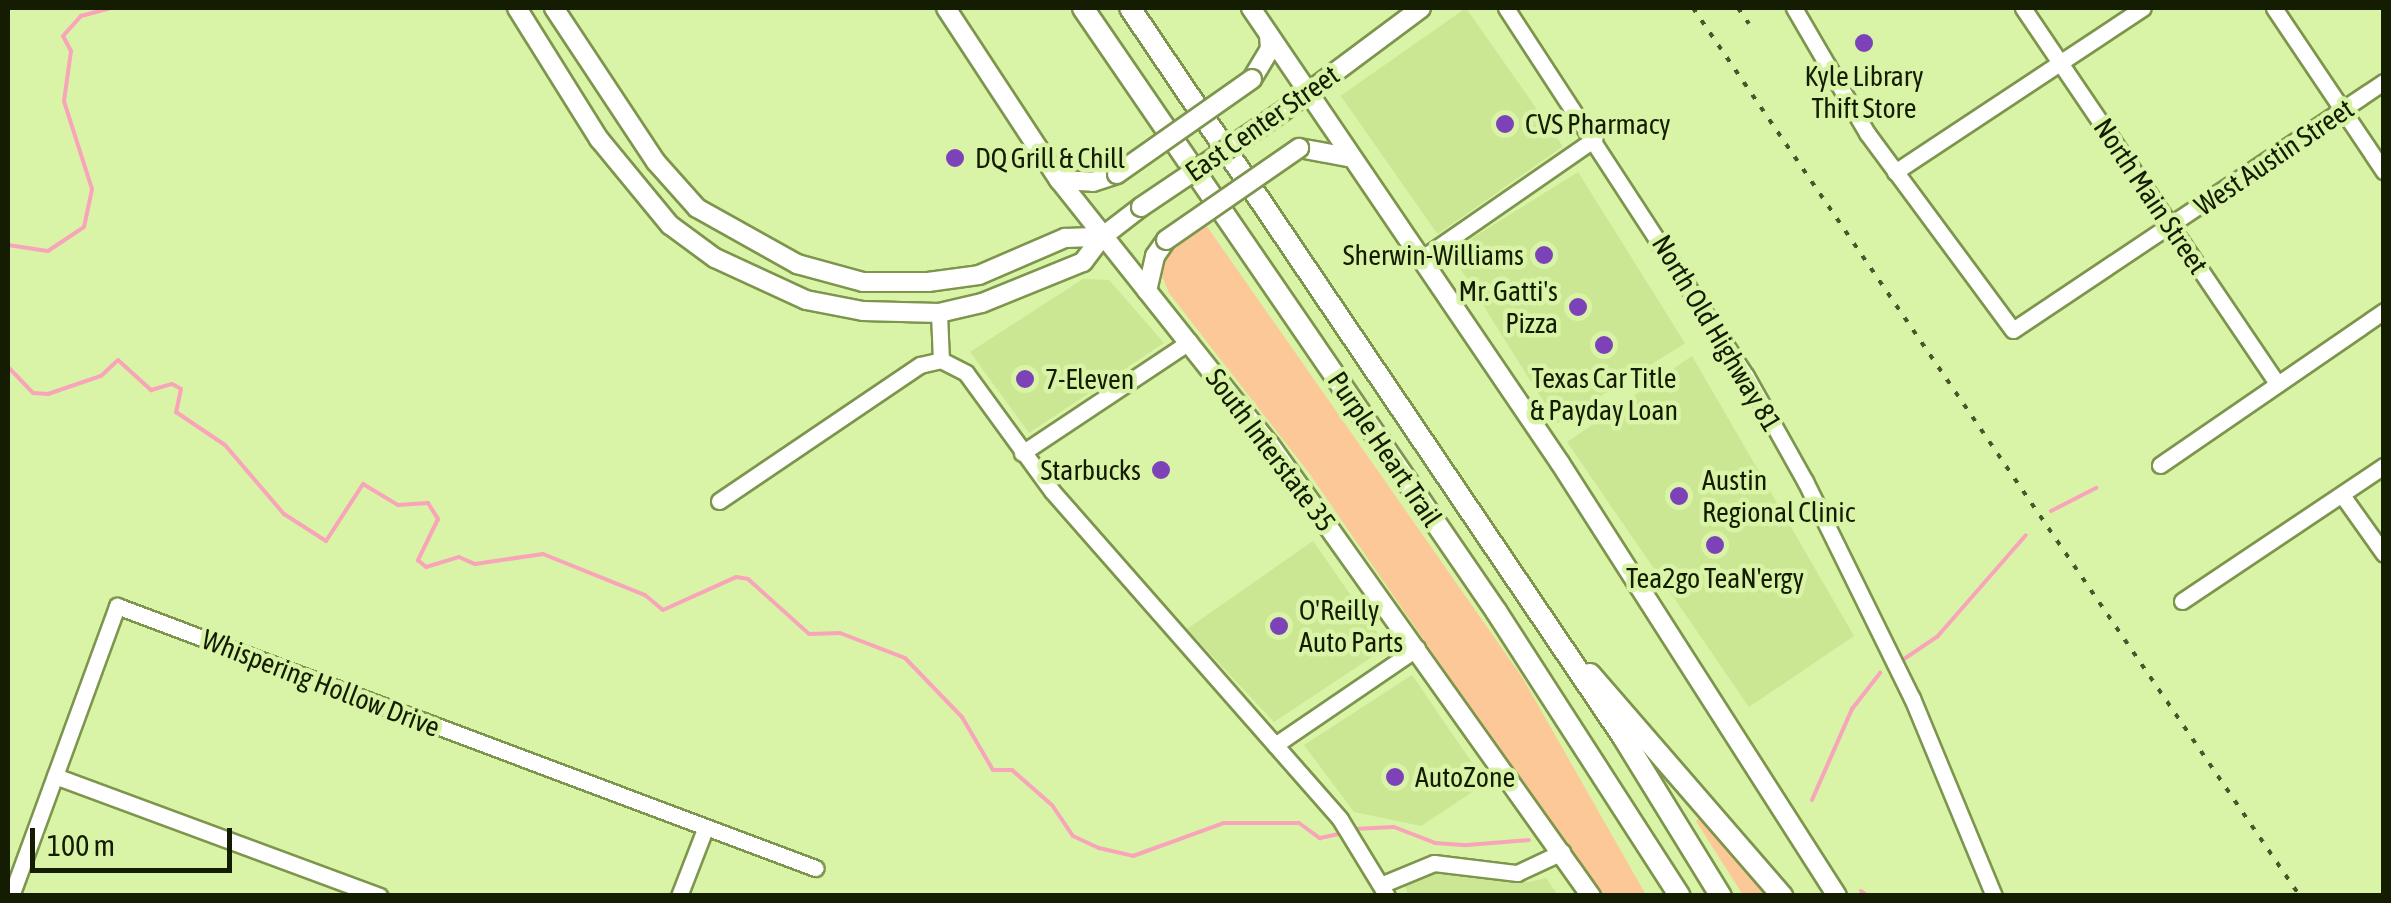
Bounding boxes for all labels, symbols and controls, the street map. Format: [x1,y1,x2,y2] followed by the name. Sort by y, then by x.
[1853,32,1875,54] marker: Kyle Library Thift Store
[1179,58,1345,188] street label: East Center Street
[1804,59,1924,125] place label: Kyle Library Thift Store
[2188,92,2360,222] street label: West Austin Street
[1525,107,1671,141] place label: CVS Pharmacy
[2087,112,2215,280] street label: North Main Street
[1494,113,1516,135] marker: CVS Pharmacy
[975,141,1125,175] place label: DQ Grill & Chill
[944,147,966,169] marker: DQ Grill & Chill
[1645,229,1789,437] street label: North Old Highway 81
[1343,238,1524,272] place label: Sherwin-Williams
[1533,244,1555,266] marker: Sherwin-Williams
[1458,274,1558,340] place label: Mr. Gatti's Pizza
[1567,296,1589,318] marker: Mr. Gatti's Pizza
[1593,334,1615,356] marker: Texas Car Title & Payday Loan
[1530,361,1678,427] place label: Texas Car Title & Payday Loan
[1045,362,1134,396] place label: 7-Eleven
[1199,362,1343,538] street label: South Interstate 35
[1321,365,1449,533] street label: Purple Heart Trail
[1014,368,1036,390] marker: 7-Eleven
[1041,453,1141,487] place label: Starbucks
[1150,459,1172,481] marker: Starbucks
[1702,463,1855,529] place label: Austin Regional Clinic
[1666,483,1692,509] marker: Austin Regional Clinic
[1704,534,1726,556] marker: Tea2go TeaN'ergy
[1626,561,1804,595] place label: Tea2go TeaN'ergy
[1299,593,1403,659] place label: O'Reilly Auto Parts
[1268,615,1290,637] marker: O'Reilly Auto Parts
[197,622,445,744] street label: Whispering Hollow Drive
[1415,760,1515,794] place label: AutoZone
[1384,766,1406,788] marker: AutoZone
[35,808,238,870] scale bar
[47,828,115,862] text: 100 m

